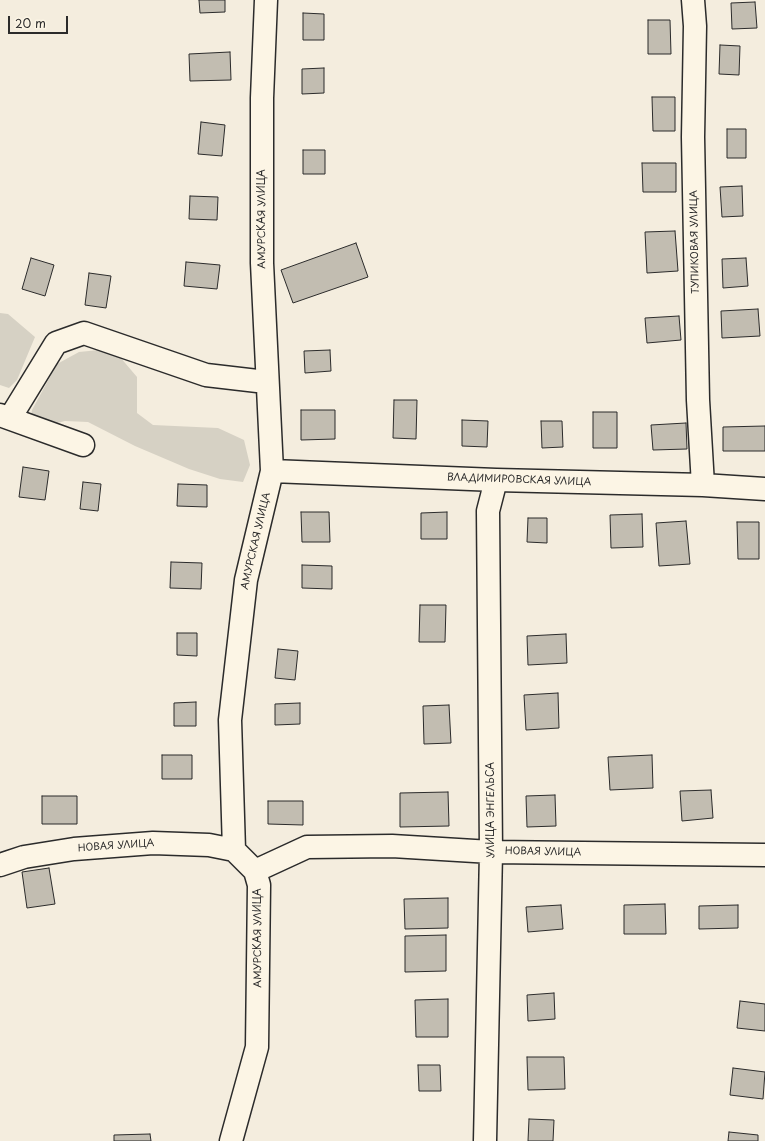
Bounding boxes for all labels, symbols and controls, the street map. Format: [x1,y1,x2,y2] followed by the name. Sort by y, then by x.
[10,8,70,34] scale bar
[15,14,46,32] text: 20 m
[256,169,268,269] street label: АМУРСКАЯ УЛИЦА
[688,190,702,294] street label: ТУПИКОВАЯ УЛИЦА
[447,471,591,489] street label: ВЛАДИМИРОВСКАЯ УЛИЦА
[239,491,273,591] street label: АМУРСКАЯ УЛИЦА
[485,762,497,858] street label: УЛИЦА ЭНГЕЛЬСА
[77,837,155,855] street label: НОВАЯ УЛИЦА
[505,845,581,859] street label: НОВАЯ УЛИЦА
[252,888,264,988] street label: АМУРСКАЯ УЛИЦА

